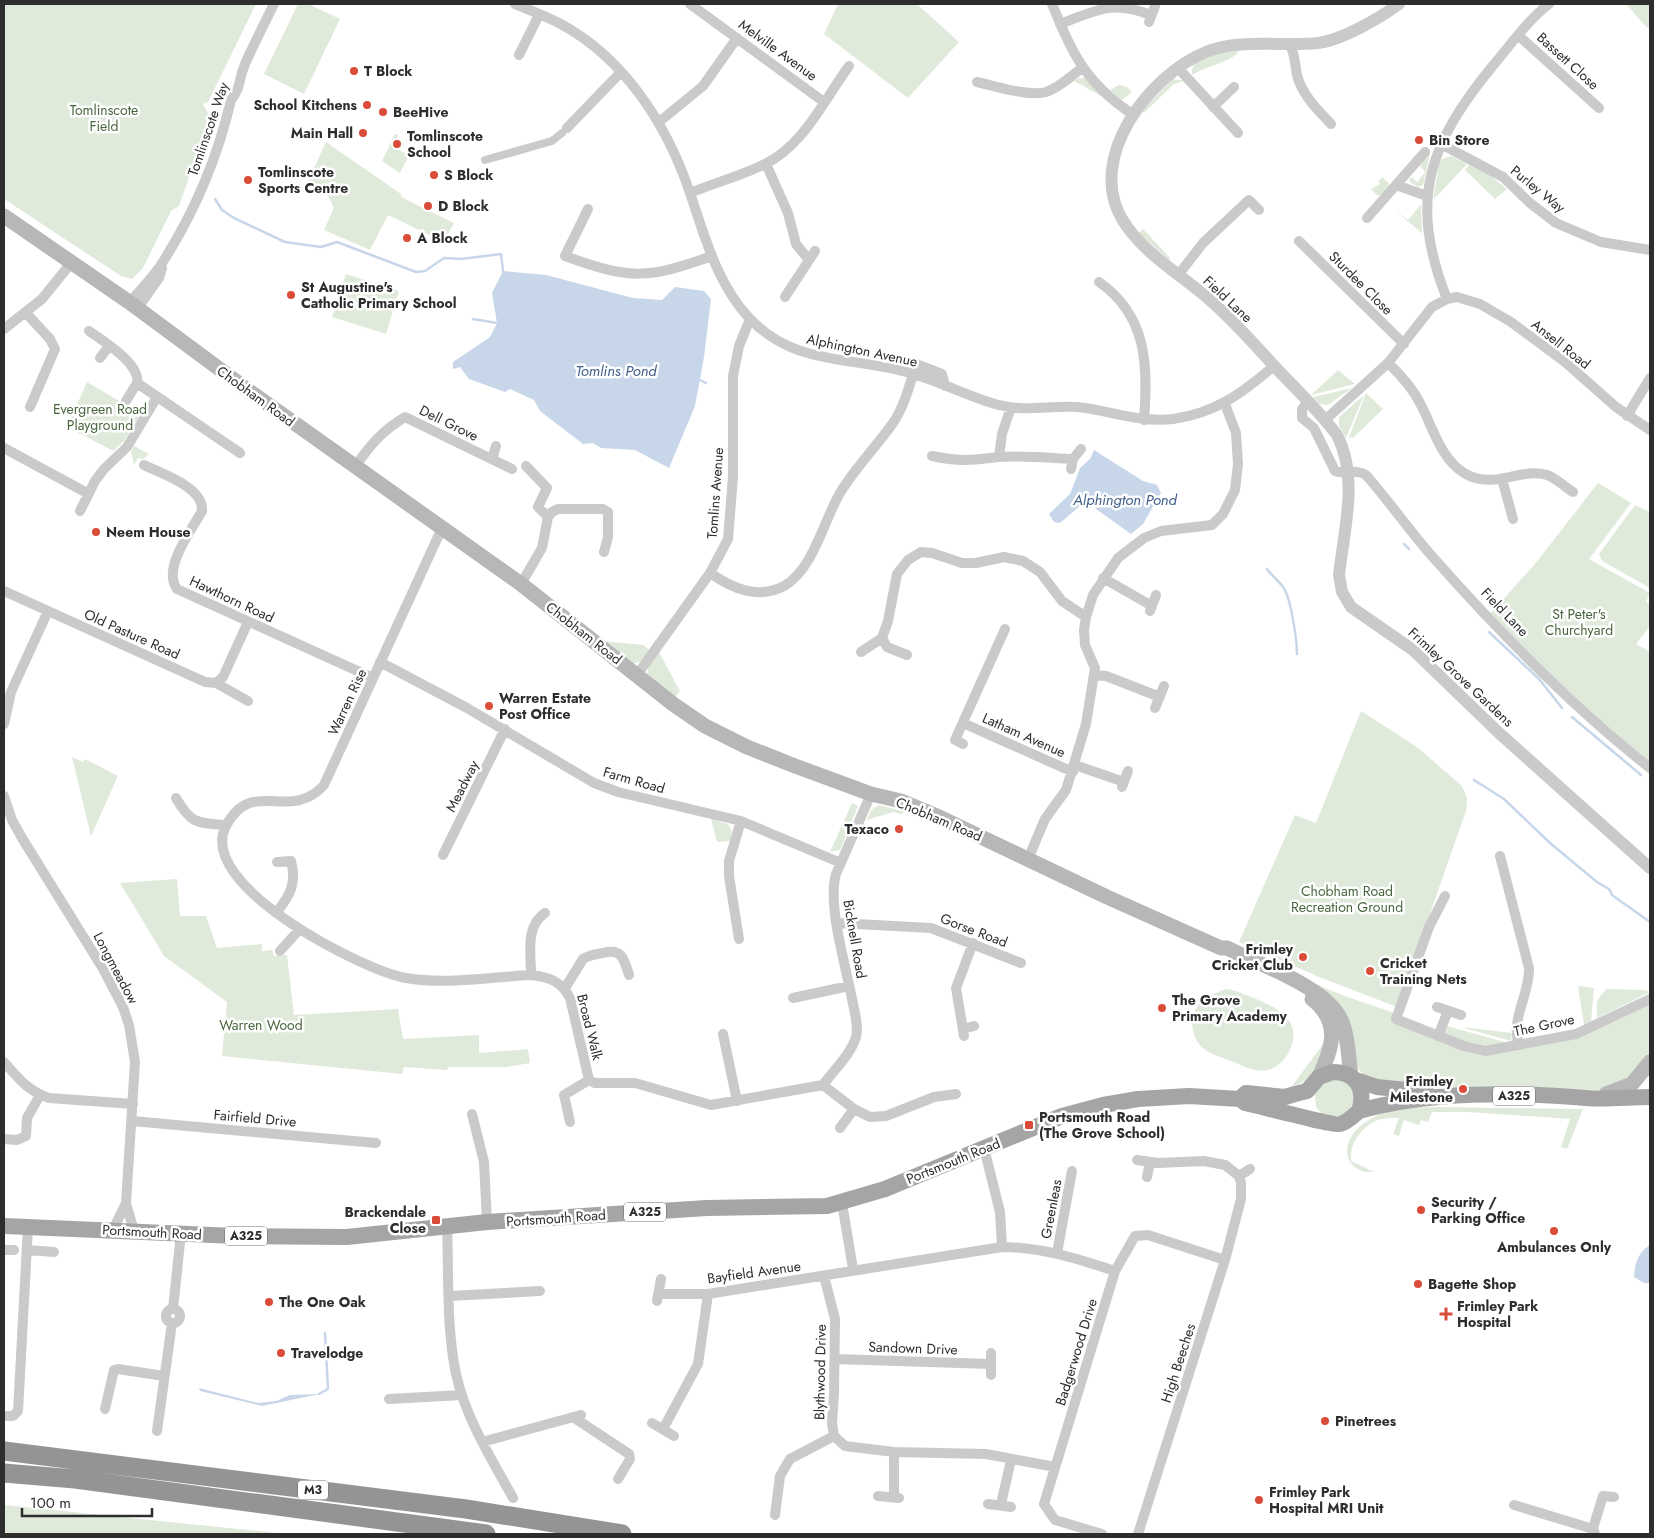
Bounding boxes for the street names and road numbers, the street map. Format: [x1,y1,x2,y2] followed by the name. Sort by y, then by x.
[734,15,822,85] street label: Melville Avenue
[1533,28,1603,94] street label: Bassett Close
[183,79,234,179] street label: Tomlinscote Way
[1506,161,1570,218] street label: Purley Way
[1325,247,1397,319] street label: Sturdee Close
[1199,271,1257,327] street label: Field Lane
[1527,314,1595,374] street label: Ansell Road
[805,328,919,372] street label: Alphington Avenue
[213,361,299,431] street label: Chobham Road
[416,400,482,446] street label: Dell Grove
[702,447,728,539] street label: Tomlins Avenue
[186,571,278,627] street label: Hawthorn Road
[1477,583,1533,641] street label: Field Lane
[542,597,626,669] street label: Chobham Road
[81,604,183,664] street label: Old Pasture Road
[1404,623,1518,731] street label: Frimley Grove Gardens
[323,665,371,739] street label: Warren Rise
[979,708,1069,762] street label: Latham Avenue
[440,756,484,815] street label: Meadway
[601,762,667,798] street label: Farm Road
[893,792,985,846] street label: Chobham Road
[838,898,872,980] street label: Bicknell Road
[937,908,1011,952] street label: Gorse Road
[89,928,144,1008] street label: Longmeadow
[572,992,608,1063] street label: Broad Walk
[1512,1009,1576,1041] street label: The Grove
[1493,1086,1535,1106] road number: A325
[213,1104,297,1132] street label: Fairfield Drive
[903,1133,1003,1189] street label: Portsmouth Road
[1035,1177,1067,1240] street label: Greenleas
[624,1202,666,1222] road number: A325
[506,1205,606,1231] street label: Portsmouth Road
[102,1219,202,1245] street label: Portsmouth Road
[225,1226,267,1246] road number: A325
[706,1256,802,1288] street label: Bayfield Avenue
[1050,1296,1102,1408] street label: Badgerwood Drive
[1156,1320,1200,1405] street label: High Beeches
[809,1324,831,1420] street label: Blythwood Drive
[868,1336,958,1360] street label: Sandown Drive
[298,1480,328,1500] road number: M3

